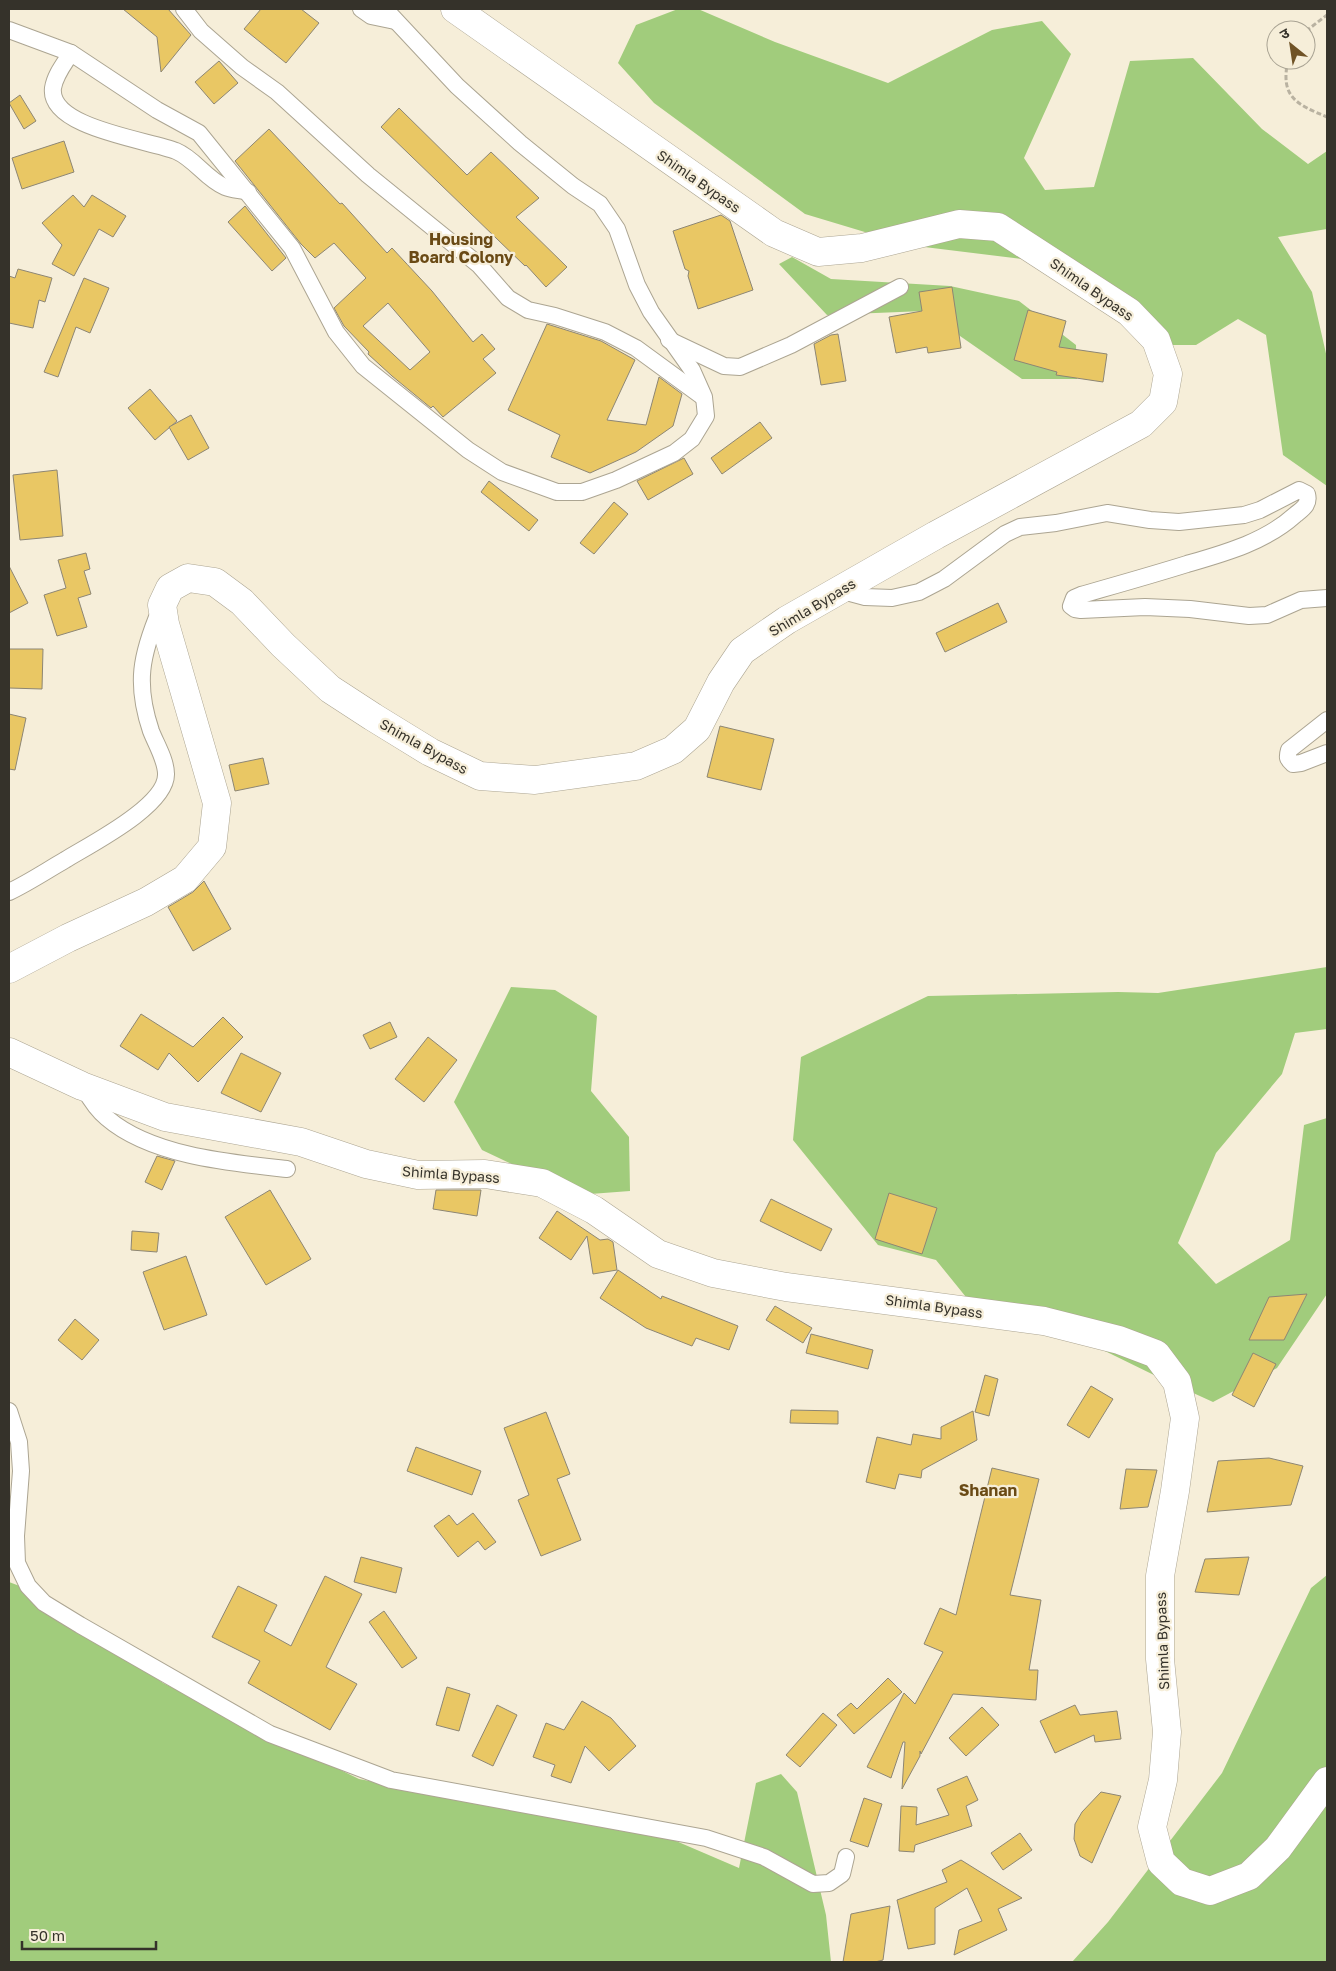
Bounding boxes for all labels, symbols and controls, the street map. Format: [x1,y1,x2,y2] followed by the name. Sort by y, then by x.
[1266,20,1316,70] north arrow
[1276,23,1293,43] text: उ
[654,146,744,216] street label: Shimla Bypass
[409,229,514,267] district label: Housing Board Colony
[1047,254,1137,324] street label: Shimla Bypass
[766,574,858,640] street label: Shimla Bypass
[377,715,471,777] street label: Shimla Bypass
[402,1162,500,1186] street label: Shimla Bypass
[884,1291,984,1321] street label: Shimla Bypass
[959,1480,1017,1500] district label: Shanan
[1152,1592,1172,1690] street label: Shimla Bypass
[22,1918,156,1950] scale bar
[30,1926,65,1944] text: 50 m

